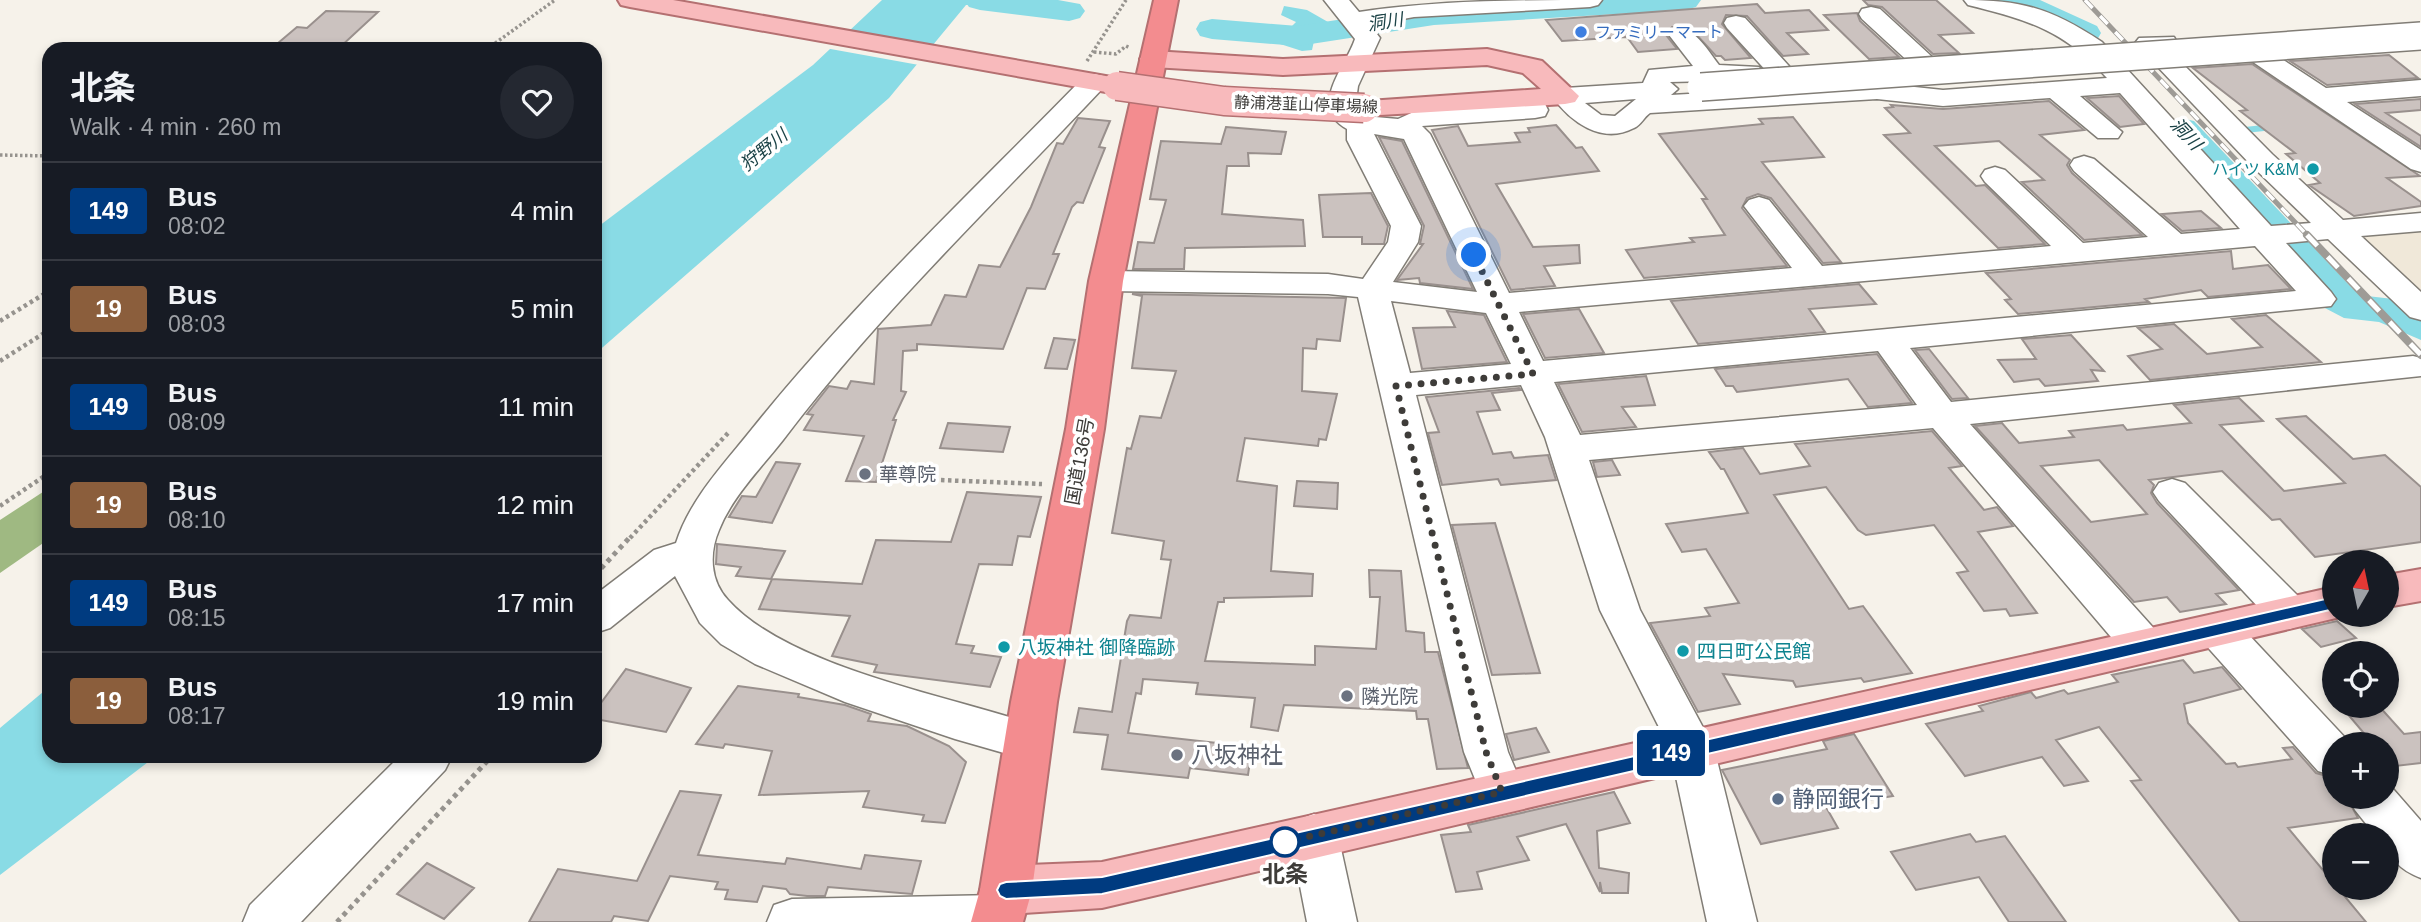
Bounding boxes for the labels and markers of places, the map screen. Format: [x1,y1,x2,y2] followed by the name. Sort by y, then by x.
[1573,24,1589,40] marker: ファミリーマート
[1595,24,1723,41] place label: ファミリーマート
[2212,161,2299,178] place label: ハイツ K&M
[2305,161,2321,177] marker: ハイツ K&M
[879,464,936,485] place label: 華尊院
[857,466,873,482] marker: 華尊院
[1018,637,1175,658] place label: 八坂神社 御降臨跡
[996,639,1012,655] marker: 八坂神社 御降臨跡
[1697,641,1811,662] place label: 四日町公民館
[1675,643,1691,659] marker: 四日町公民館
[1361,686,1418,707] place label: 隣光院
[1339,688,1355,704] marker: 隣光院
[1191,742,1283,768] place label: 八坂神社
[1169,747,1185,763] marker: 八坂神社
[1792,786,1884,812] place label: 静岡銀行
[1770,791,1786,807] marker: 静岡銀行
[1270,827,1300,857] marker: 北条
[1262,861,1308,887] place label: 北条

